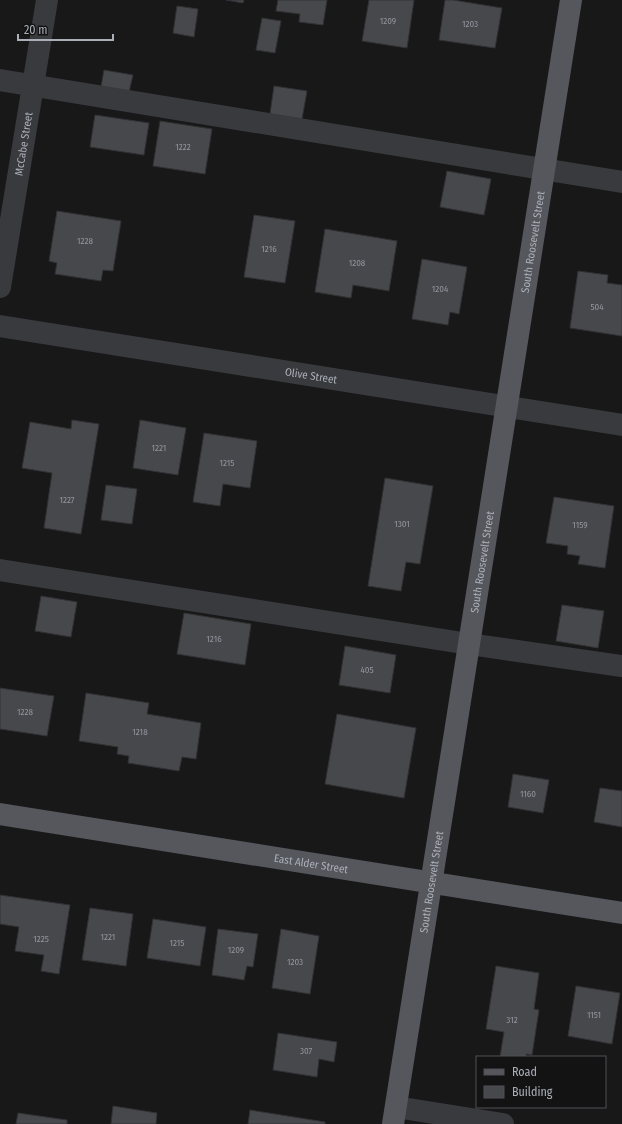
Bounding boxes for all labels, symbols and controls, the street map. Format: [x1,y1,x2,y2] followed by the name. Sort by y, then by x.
[18,16,113,42] scale bar
[380,16,396,26] house number: 1209
[462,19,478,29] house number: 1203
[24,23,48,37] text: 20 m
[12,111,36,177] street label: McCabe Street
[175,142,191,152] house number: 1222
[519,190,548,294] street label: South Roosevelt Street
[77,236,93,246] house number: 1228
[261,244,277,254] house number: 1216
[349,258,366,268] house number: 1208
[432,284,449,294] house number: 1204
[590,302,604,312] house number: 504
[284,365,338,387] street label: Olive Street
[152,443,166,453] house number: 1221
[220,458,234,468] house number: 1215
[59,495,75,505] house number: 1227
[468,510,497,614] street label: South Roosevelt Street
[394,519,410,529] house number: 1301
[572,520,588,530] house number: 1159
[206,634,222,644] house number: 1216
[360,665,374,675] house number: 405
[17,707,33,717] house number: 1228
[132,727,148,737] house number: 1218
[520,789,536,799] house number: 1160
[417,830,446,934] street label: South Roosevelt Street
[273,852,349,876] street label: East Alder Street
[101,932,115,942] house number: 1221
[33,934,49,944] house number: 1225
[170,938,184,948] house number: 1215
[228,945,244,955] house number: 1209
[287,957,303,967] house number: 1203
[587,1010,601,1020] house number: 1151
[506,1015,518,1025] house number: 312
[300,1046,312,1056] house number: 307
[476,1056,606,1108] legend
[512,1065,537,1079] text: Road
[512,1085,553,1099] text: Building

